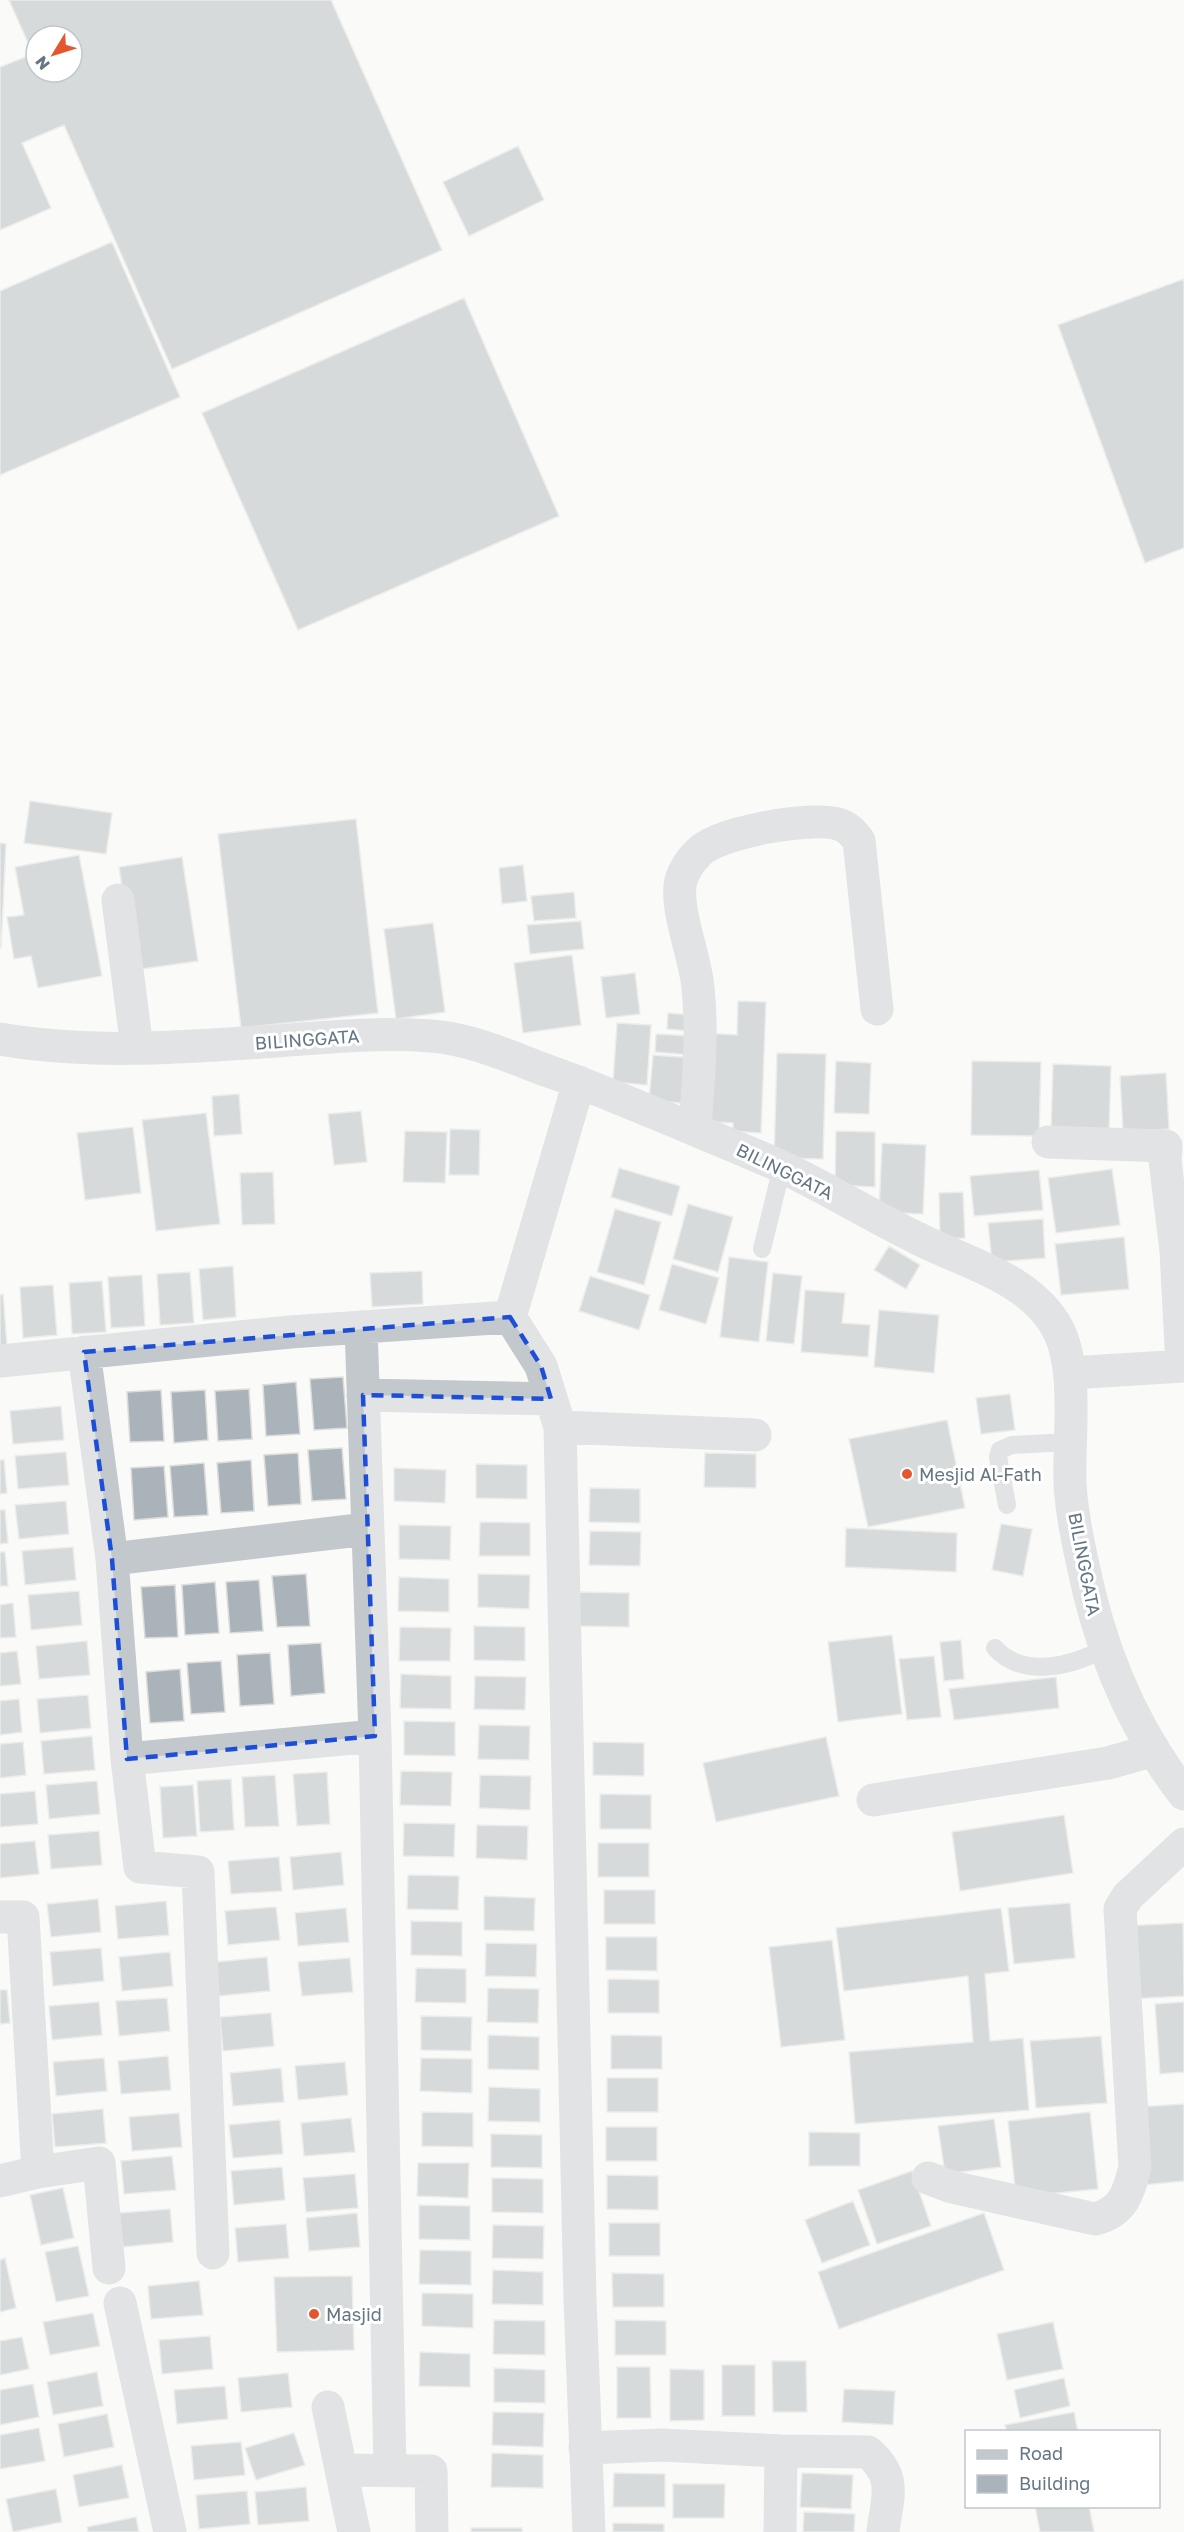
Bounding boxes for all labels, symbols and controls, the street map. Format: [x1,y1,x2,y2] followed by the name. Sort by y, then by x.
[24,24,84,84] north arrow
[31,52,54,74] text: N
[254,1024,360,1054] street label: BILINGGATA
[733,1138,837,1204] street label: BILINGGATA
[919,1463,1042,1485] place label: Mesjid Al-Fath
[900,1467,914,1481] marker: Mesjid Al-Fath
[1064,1510,1106,1618] street label: BILINGGATA
[326,2303,382,2325] place label: Masjid
[307,2307,321,2321] marker: Masjid
[965,2430,1160,2508] legend
[1019,2442,1063,2464] text: Road
[1019,2472,1090,2494] text: Building

